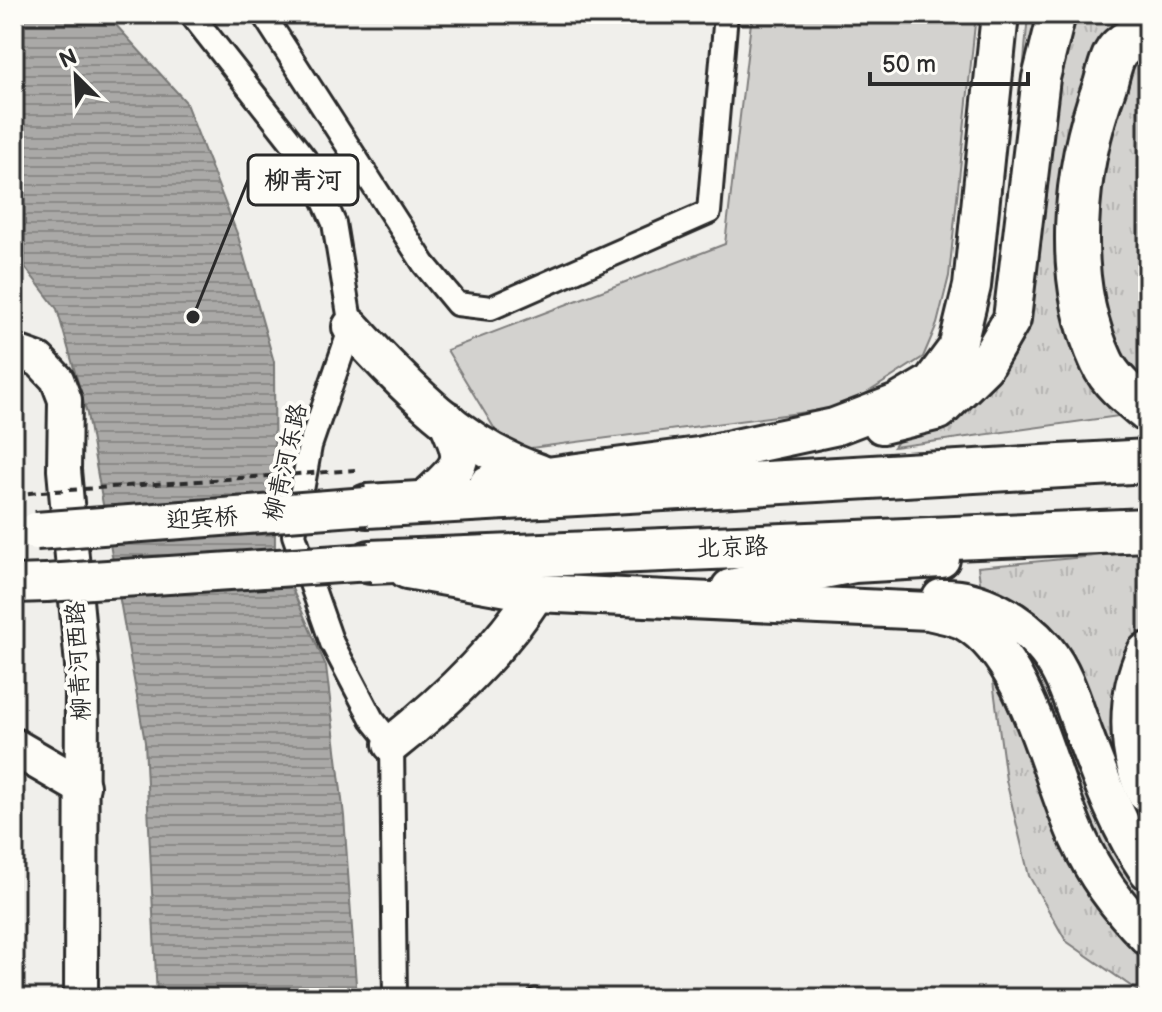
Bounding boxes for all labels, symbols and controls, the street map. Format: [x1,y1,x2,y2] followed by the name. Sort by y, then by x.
[36,36,116,116] north arrow
[870,36,1028,86] scale bar
[55,43,82,75] text: N
[882,50,936,79] text: 50 m
[248,155,358,205] callout: 柳青河
[264,166,342,197] text: 柳青河
[258,400,313,524] street label: 柳青河东路
[165,502,239,535] street label: 迎宾桥
[696,532,769,563] street label: 北京路
[61,600,96,722] street label: 柳青河西路

